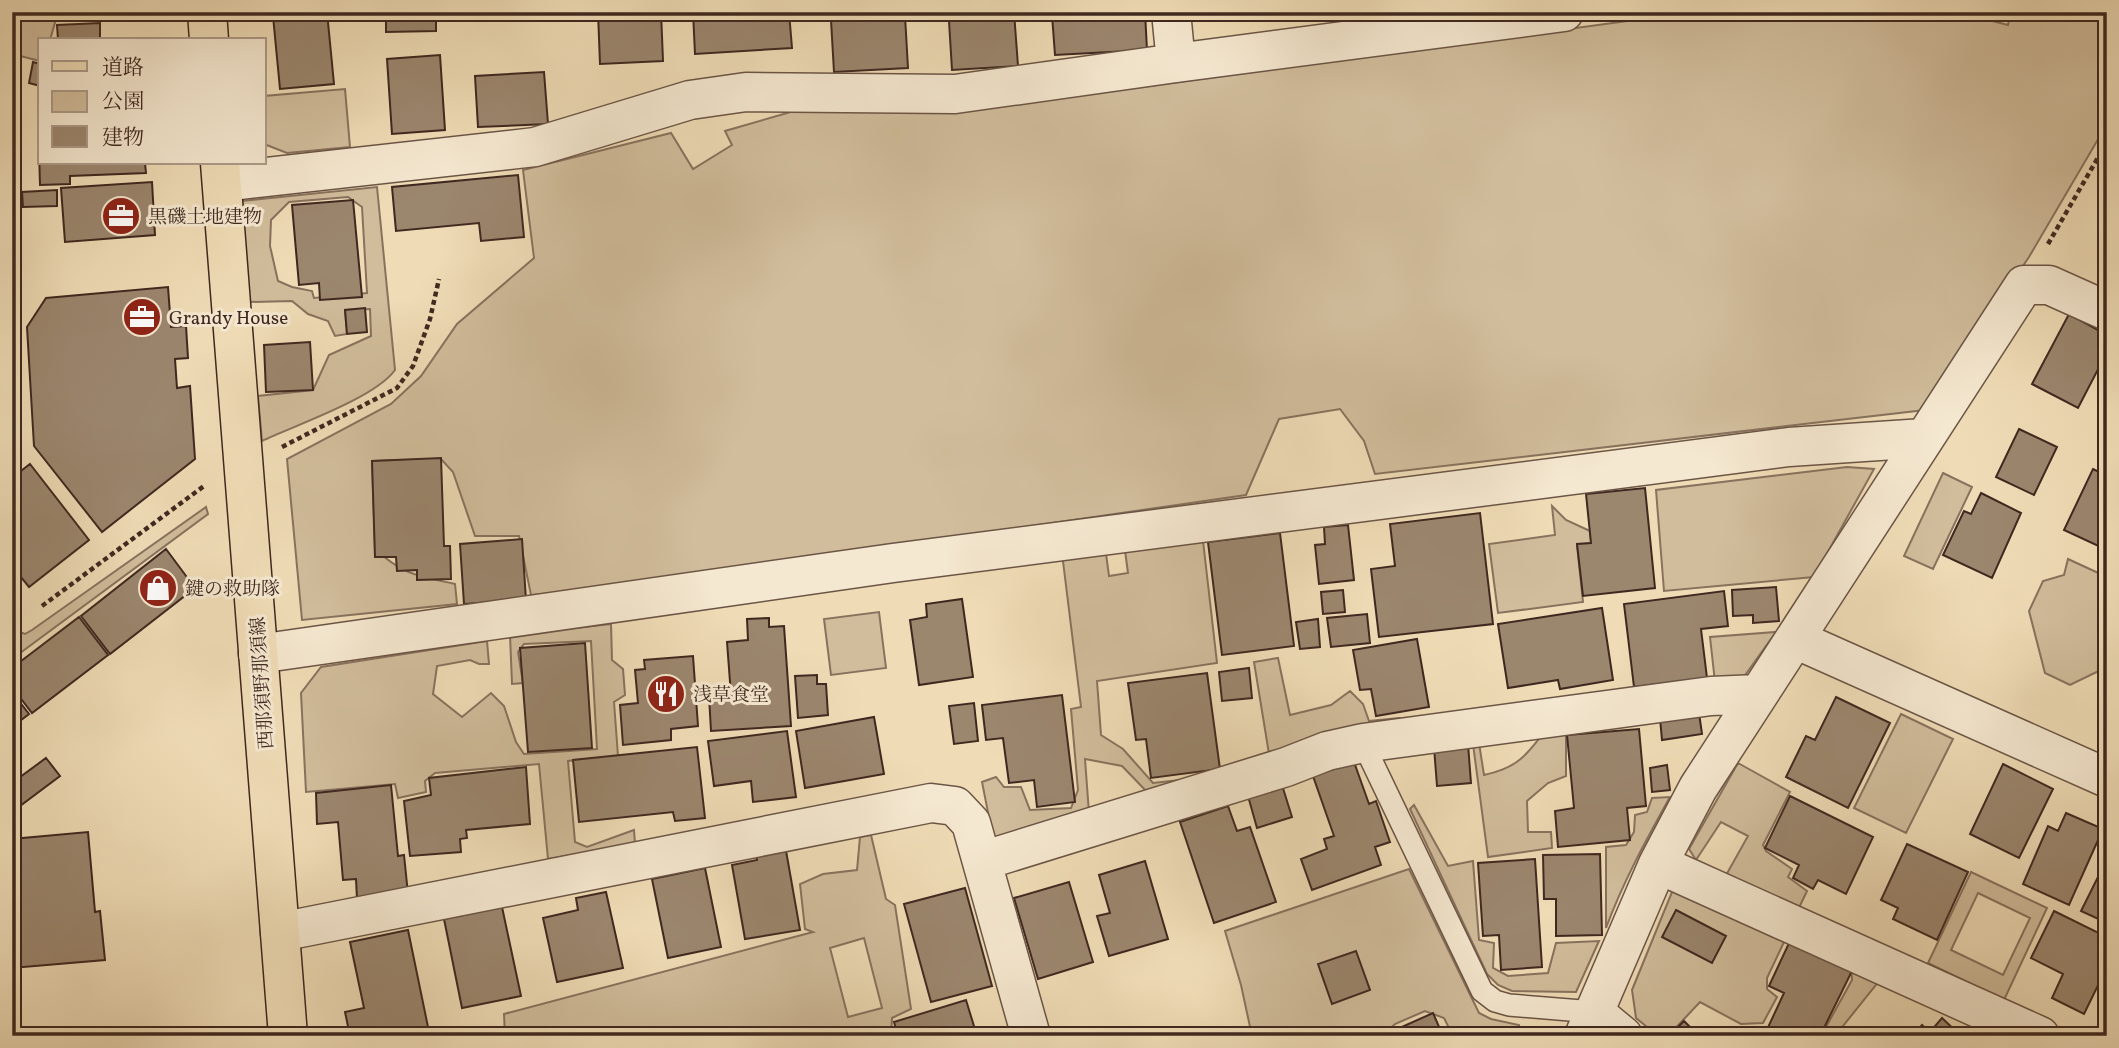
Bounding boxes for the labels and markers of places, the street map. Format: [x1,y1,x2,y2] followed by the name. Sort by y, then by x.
[100,195,142,237] office icon: 黒磯土地建物
[148,205,262,231] place label: 黒磯土地建物
[121,296,163,338] office icon: Grandy House
[169,306,288,332] place label: Grandy House
[137,567,179,609] shop icon: 鍵の救助隊
[185,577,280,603] place label: 鍵の救助隊
[645,673,687,715] restaurant icon: 浅草食堂
[693,683,769,709] place label: 浅草食堂

